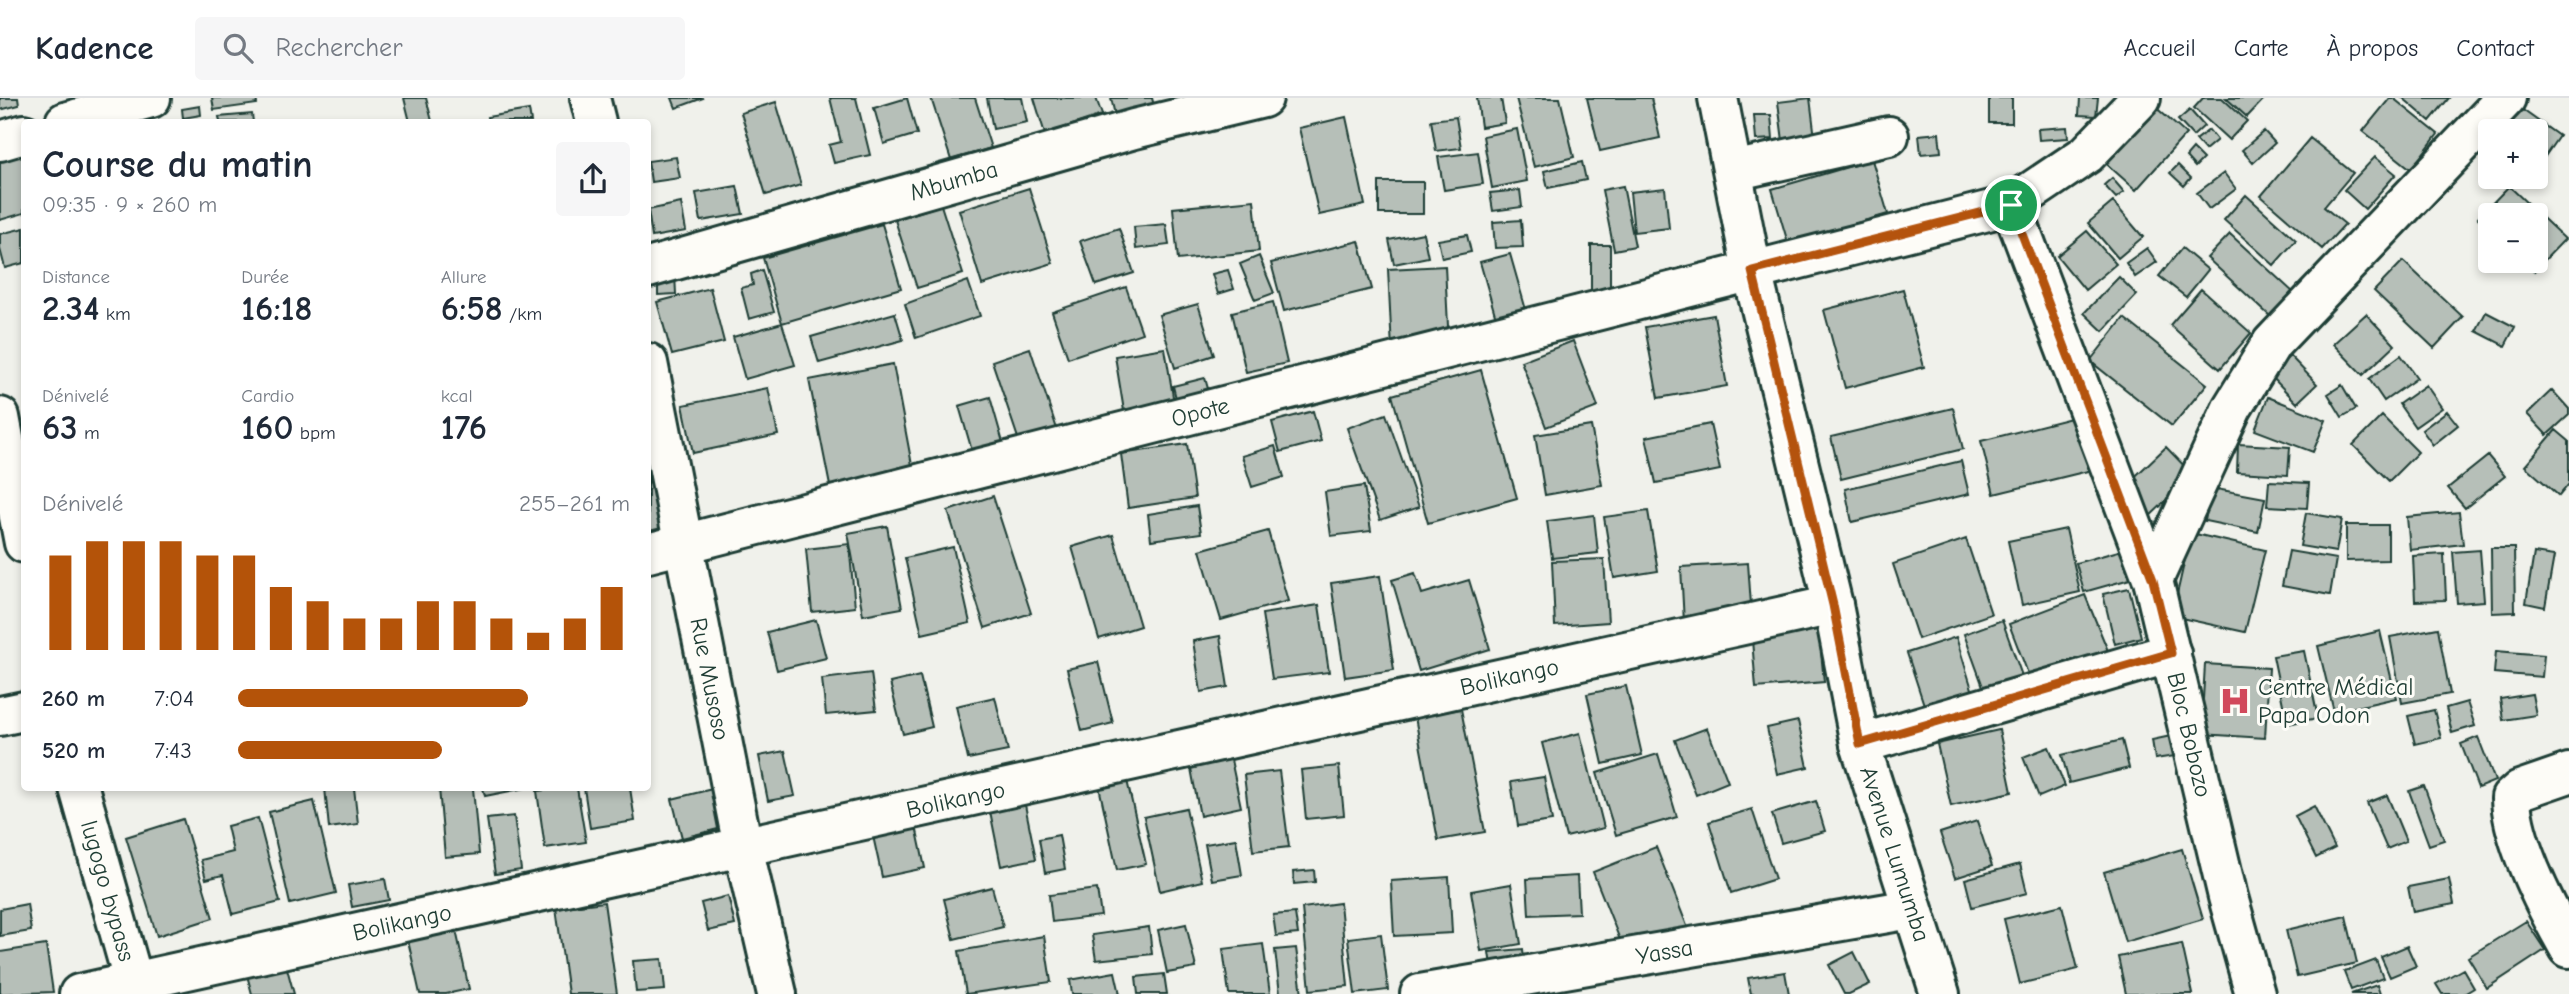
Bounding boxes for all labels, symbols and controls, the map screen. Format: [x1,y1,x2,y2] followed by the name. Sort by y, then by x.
[195,17,685,80] search box
[35,29,153,67] text: Kadence
[219,29,257,67] icon: search
[275,33,402,63] text: Rechercher
[2124,34,2196,62] text: Accueil
[2234,34,2289,62] text: Carte
[2327,34,2418,62] text: À propos
[2456,34,2534,62] text: Contact
[2478,119,2548,273] map controls
[2478,119,2548,189] button: +
[556,142,630,216] button: share
[42,143,313,187] text: Course du matin
[906,155,1001,206] street label: Mbumba
[1981,175,2041,235] pin
[1992,186,2030,224] icon: arrive
[42,191,217,218] text: 09:35 · 9 × 260 m
[2478,203,2548,273] button: −
[42,266,110,288] text: Distance
[241,266,289,288] text: Durée
[441,266,486,288] text: Allure
[42,288,99,329] text: 2.34
[241,288,312,329] text: 16:18
[441,288,503,329] text: 6:58
[99,303,131,325] text: km
[503,303,542,325] text: /km
[42,385,109,407] text: Dénivelé
[241,385,294,407] text: Cardio
[441,385,473,407] text: kcal
[1168,391,1232,433] street label: Opote
[42,407,78,448] text: 63
[241,407,293,448] text: 160
[441,407,487,448] text: 176
[78,422,100,444] text: m
[293,422,336,444] text: bpm
[42,490,123,517] text: Dénivelé
[519,490,630,517] text: 255–261 m
[684,615,736,743] street label: Rue Musoso
[1457,652,1561,701] street label: Bolikango
[2161,669,2218,800] street label: Bloc Bobozo
[2258,673,2414,729] place label: Centre Médical Papa Odon
[2218,684,2252,718] hospital icon: Centre Médical Papa Odon
[42,685,105,712] text: 260 m
[154,685,194,712] text: 7:04
[42,737,105,764] text: 520 m
[154,737,192,764] text: 7:43
[1854,763,1936,945] street label: Avenue Lumumba
[904,775,1008,824] street label: Bolikango
[75,817,141,965] street label: lugogo bypass
[350,898,454,947] street label: Bolikango
[1634,933,1695,970] street label: Yassa

